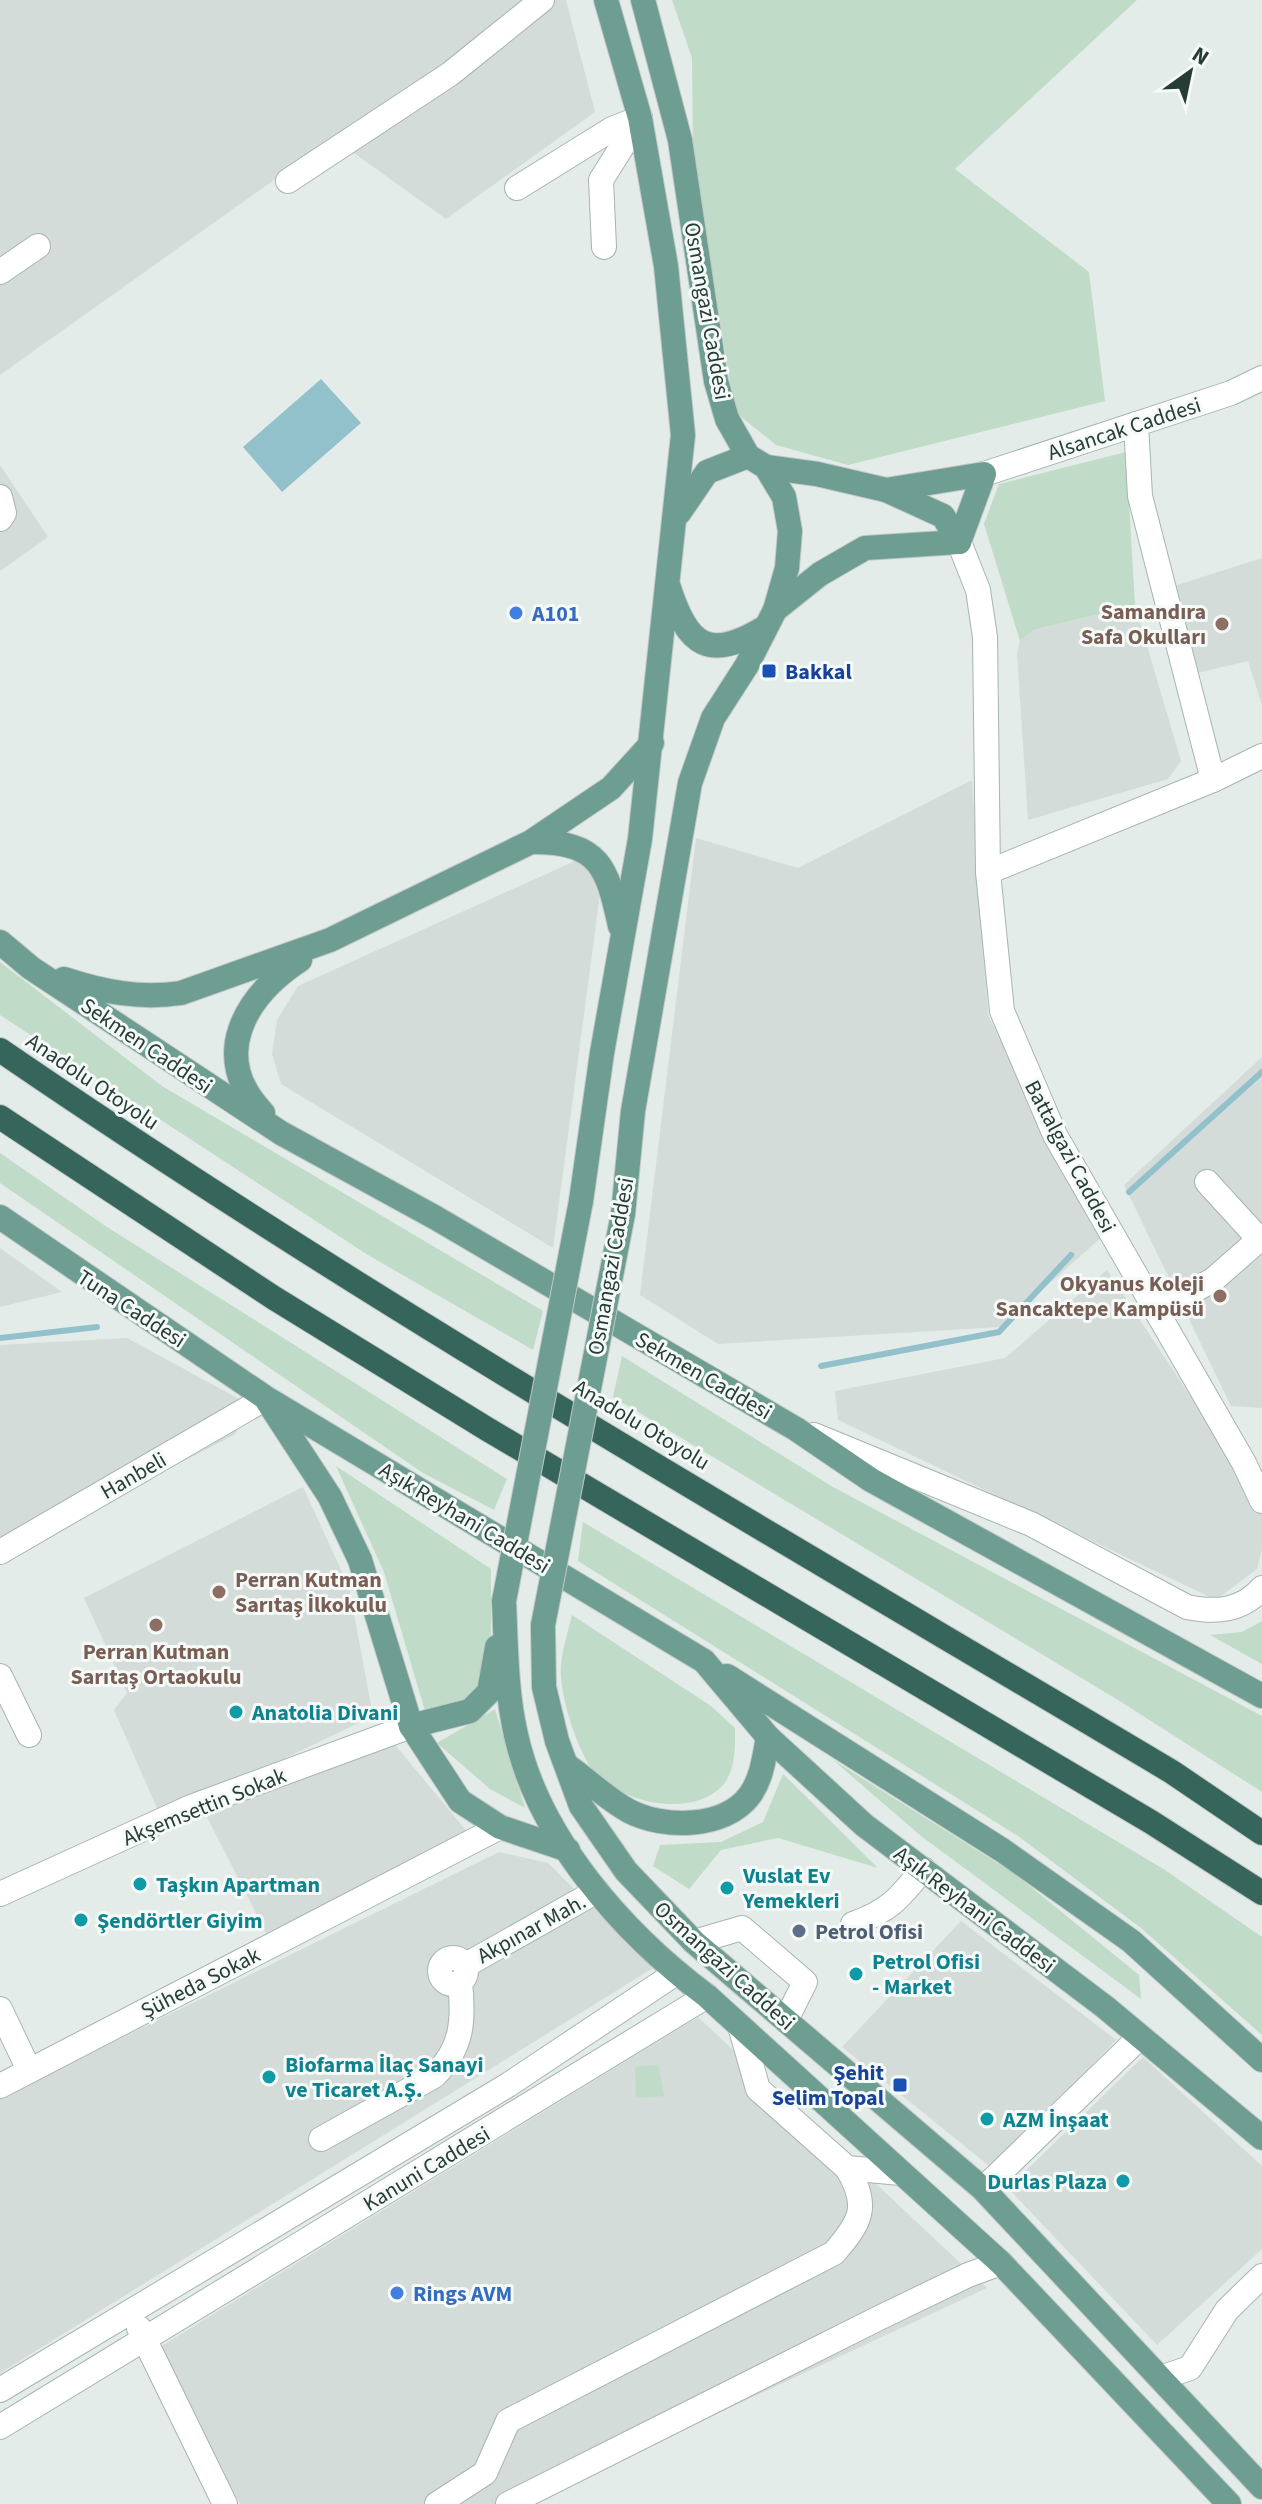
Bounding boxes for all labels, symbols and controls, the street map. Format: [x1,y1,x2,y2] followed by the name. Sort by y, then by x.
[1150,32,1230,112] north arrow
[1185,39,1215,73] text: N
[676,220,738,402] street label: Osmangazi Caddesi
[1043,389,1205,469] street label: Alsancak Caddesi
[1081,596,1206,653] place label: Samandıra Safa Okulları
[531,598,579,630] place label: A101
[507,604,525,622] marker: A101
[1213,615,1231,633] marker: Samandıra Safa Okulları
[785,656,852,688] place label: Bakkal
[760,662,778,680] marker: Bakkal
[74,990,219,1102] street label: Sekmen Caddesi
[19,1025,165,1138] street label: Anadolu Otoyolu
[1016,1074,1124,1239] street label: Battalgazi Caddesi
[580,1175,642,1357] street label: Osmangazi Caddesi
[71,1262,192,1356] street label: Tuna Caddesi
[996,1268,1204,1325] place label: Okyanus Koleji Sancaktepe Kampüsü
[1211,1287,1229,1305] marker: Okyanus Koleji Sancaktepe Kampüsü
[629,1324,778,1428] street label: Sekmen Caddesi
[567,1371,716,1478] street label: Anadolu Otoyolu
[95,1444,172,1508] street label: Hanbeli
[373,1454,556,1582] street label: Aşık Reyhani Caddesi
[235,1564,387,1621] place label: Perran Kutman Sarıtaş İlkokulu
[210,1583,228,1601] marker: Perran Kutman Sarıtaş İlkokulu
[147,1616,165,1634] marker: Perran Kutman Sarıtaş Ortaokulu
[71,1636,241,1693] place label: Perran Kutman Sarıtaş Ortaokulu
[251,1697,398,1729] place label: Anatolia Divani
[227,1703,245,1721] marker: Anatolia Divani
[118,1760,291,1854] street label: Akşemsettin Sokak
[887,1838,1062,1981] street label: Aşık Reyhani Caddesi
[742,1860,840,1917] place label: Vuslat Ev Yemekleri
[156,1869,320,1901] place label: Taşkın Apartman
[131,1875,149,1893] marker: Taşkın Apartman
[718,1879,736,1897] marker: Vuslat Ev Yemekleri
[471,1886,592,1972] street label: Akpınar Mah.
[647,1894,802,2038] street label: Osmangazi Caddesi
[97,1905,263,1937] place label: Şendörtler Giyim
[72,1911,90,1929] marker: Şendörtler Giyim
[815,1916,923,1948] place label: Petrol Ofisi
[790,1922,808,1940] marker: Petrol Ofisi
[135,1939,266,2027] street label: Şüheda Sokak
[872,1946,980,2003] place label: Petrol Ofisi - Market
[847,1965,865,1983] marker: Petrol Ofisi - Market
[285,2049,483,2106] place label: Biofarma İlaç Sanayi ve Ticaret A.Ş.
[772,2057,885,2114] place label: Şehit Selim Topal
[260,2068,278,2086] marker: Biofarma İlaç Sanayi ve Ticaret A.Ş.
[891,2076,909,2094] marker: Şehit Selim Topal
[1002,2104,1109,2136] place label: AZM İnşaat
[978,2110,996,2128] marker: AZM İnşaat
[357,2118,496,2219] street label: Kanuni Caddesi
[987,2166,1107,2198] place label: Durlas Plaza
[1114,2172,1132,2190] marker: Durlas Plaza
[413,2278,512,2310] place label: Rings AVM
[388,2284,406,2302] marker: Rings AVM

